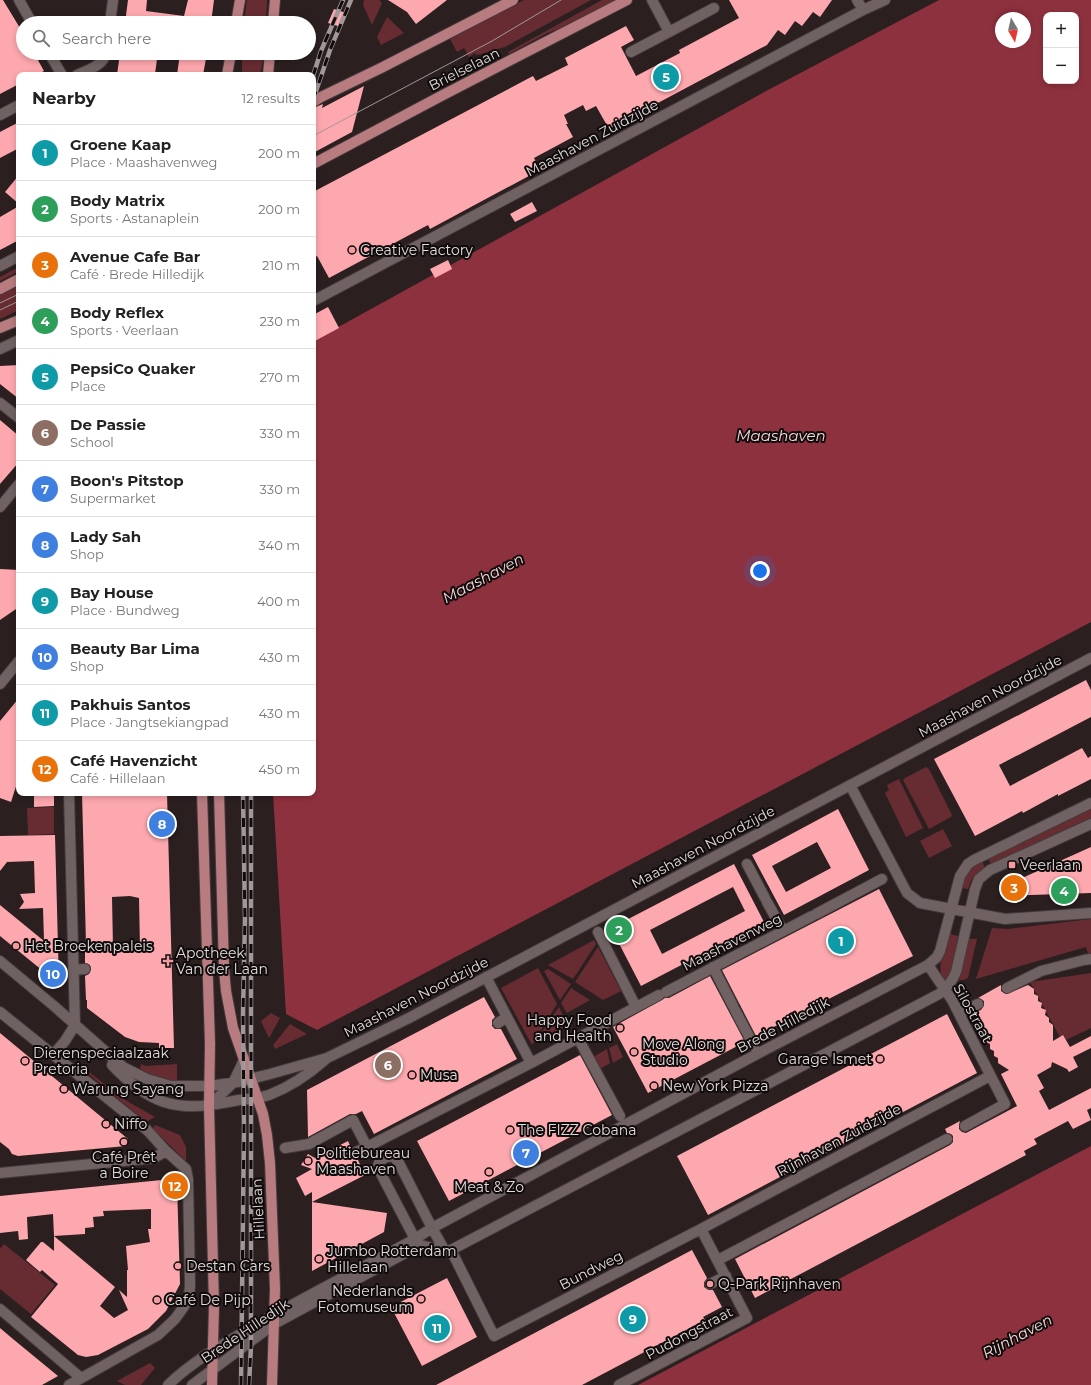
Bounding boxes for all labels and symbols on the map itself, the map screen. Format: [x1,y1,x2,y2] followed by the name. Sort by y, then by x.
[995,12,1031,48] north arrow
[426,43,502,95] street label: Brielselaan
[653,62,679,92] pin: 5
[523,95,661,181] street label: Maashaven Zuidzijde
[360,241,473,259] place label: Creative Factory
[347,245,357,255] marker: Creative Factory
[736,426,826,445] water label: Maashaven
[439,549,527,607] water label: Maashaven
[750,561,770,581] your location
[915,651,1065,741] street label: Maashaven Noordzijde
[628,802,778,892] street label: Maashaven Noordzijde
[149,809,175,839] pin: 8
[1020,856,1081,874] place label: Veerlaan
[1007,860,1017,870] marker: Veerlaan
[1001,873,1027,903] pin: 3
[1051,876,1077,906] pin: 4
[679,909,785,975] street label: Maashavenweg
[606,915,632,945] pin: 2
[828,926,854,956] pin: 1
[24,937,153,955] place label: Het Broekenpaleis
[11,941,21,951] marker: Het Broekenpaleis
[176,944,268,978] place label: Apotheek Van der Laan
[341,953,491,1041] street label: Maashaven Noordzijde
[163,956,173,966] marker: Apotheek Van der Laan
[40,959,66,989] pin: 10
[949,980,997,1046] street label: Silostraat
[733,993,833,1057] street label: Brede Hilledijk
[527,1011,612,1045] place label: Happy Food and Health
[615,1023,625,1033] marker: Happy Food and Health
[642,1035,725,1069] place label: Move Along Studio
[33,1044,169,1078] place label: Dierenspeciaalzaak Pretoria
[629,1047,639,1057] marker: Move Along Studio
[375,1050,401,1080] pin: 6
[778,1050,872,1068] place label: Garage Ismet
[875,1054,885,1064] marker: Garage Ismet
[20,1056,30,1066] marker: Dierenspeciaalzaak Pretoria
[420,1066,458,1084] place label: Musa
[407,1070,417,1080] marker: Musa
[662,1077,768,1095] place label: New York Pizza
[72,1080,184,1098] place label: Warung Sayang
[649,1081,659,1091] marker: New York Pizza
[59,1084,69,1094] marker: Warung Sayang
[774,1100,904,1180] street label: Rijnhaven Zuidzijde
[114,1115,148,1133] place label: Niffo
[101,1119,111,1129] marker: Niffo
[518,1121,636,1139] place label: The FIZZ Cobana
[505,1125,515,1135] marker: The FIZZ Cobana
[119,1137,129,1147] marker: Café Prêt a Boire
[513,1138,539,1168] pin: 7
[316,1144,410,1178] place label: Politiebureau Maashaven
[92,1148,156,1182] place label: Café Prêt a Boire
[303,1156,313,1166] marker: Politiebureau Maashaven
[484,1167,494,1177] marker: Meat & Zo
[162,1171,188,1201] pin: 12
[247,1178,269,1240] street label: Hillelaan
[454,1178,524,1196] place label: Meat & Zo
[326,1242,457,1276] place label: Jumbo Rotterdam Hillelaan
[556,1246,626,1294] street label: Bundweg
[314,1254,324,1264] marker: Jumbo Rotterdam Hillelaan
[186,1257,270,1275] place label: Destan Cars
[173,1261,183,1271] marker: Destan Cars
[718,1275,841,1293] place label: Q-Park Rijnhaven
[705,1279,715,1289] marker: Q-Park Rijnhaven
[318,1282,413,1316] place label: Nederlands Fotomuseum
[165,1291,251,1309] place label: Café De Pijp
[197,1294,293,1367] street label: Brede Hilledijk
[416,1294,426,1304] marker: Nederlands Fotomuseum
[152,1295,162,1305] marker: Café De Pijp
[642,1302,736,1364] street label: Pudongstraat
[620,1304,646,1334] pin: 9
[979,1310,1055,1362] water label: Rijnhaven
[424,1313,450,1343] pin: 11

